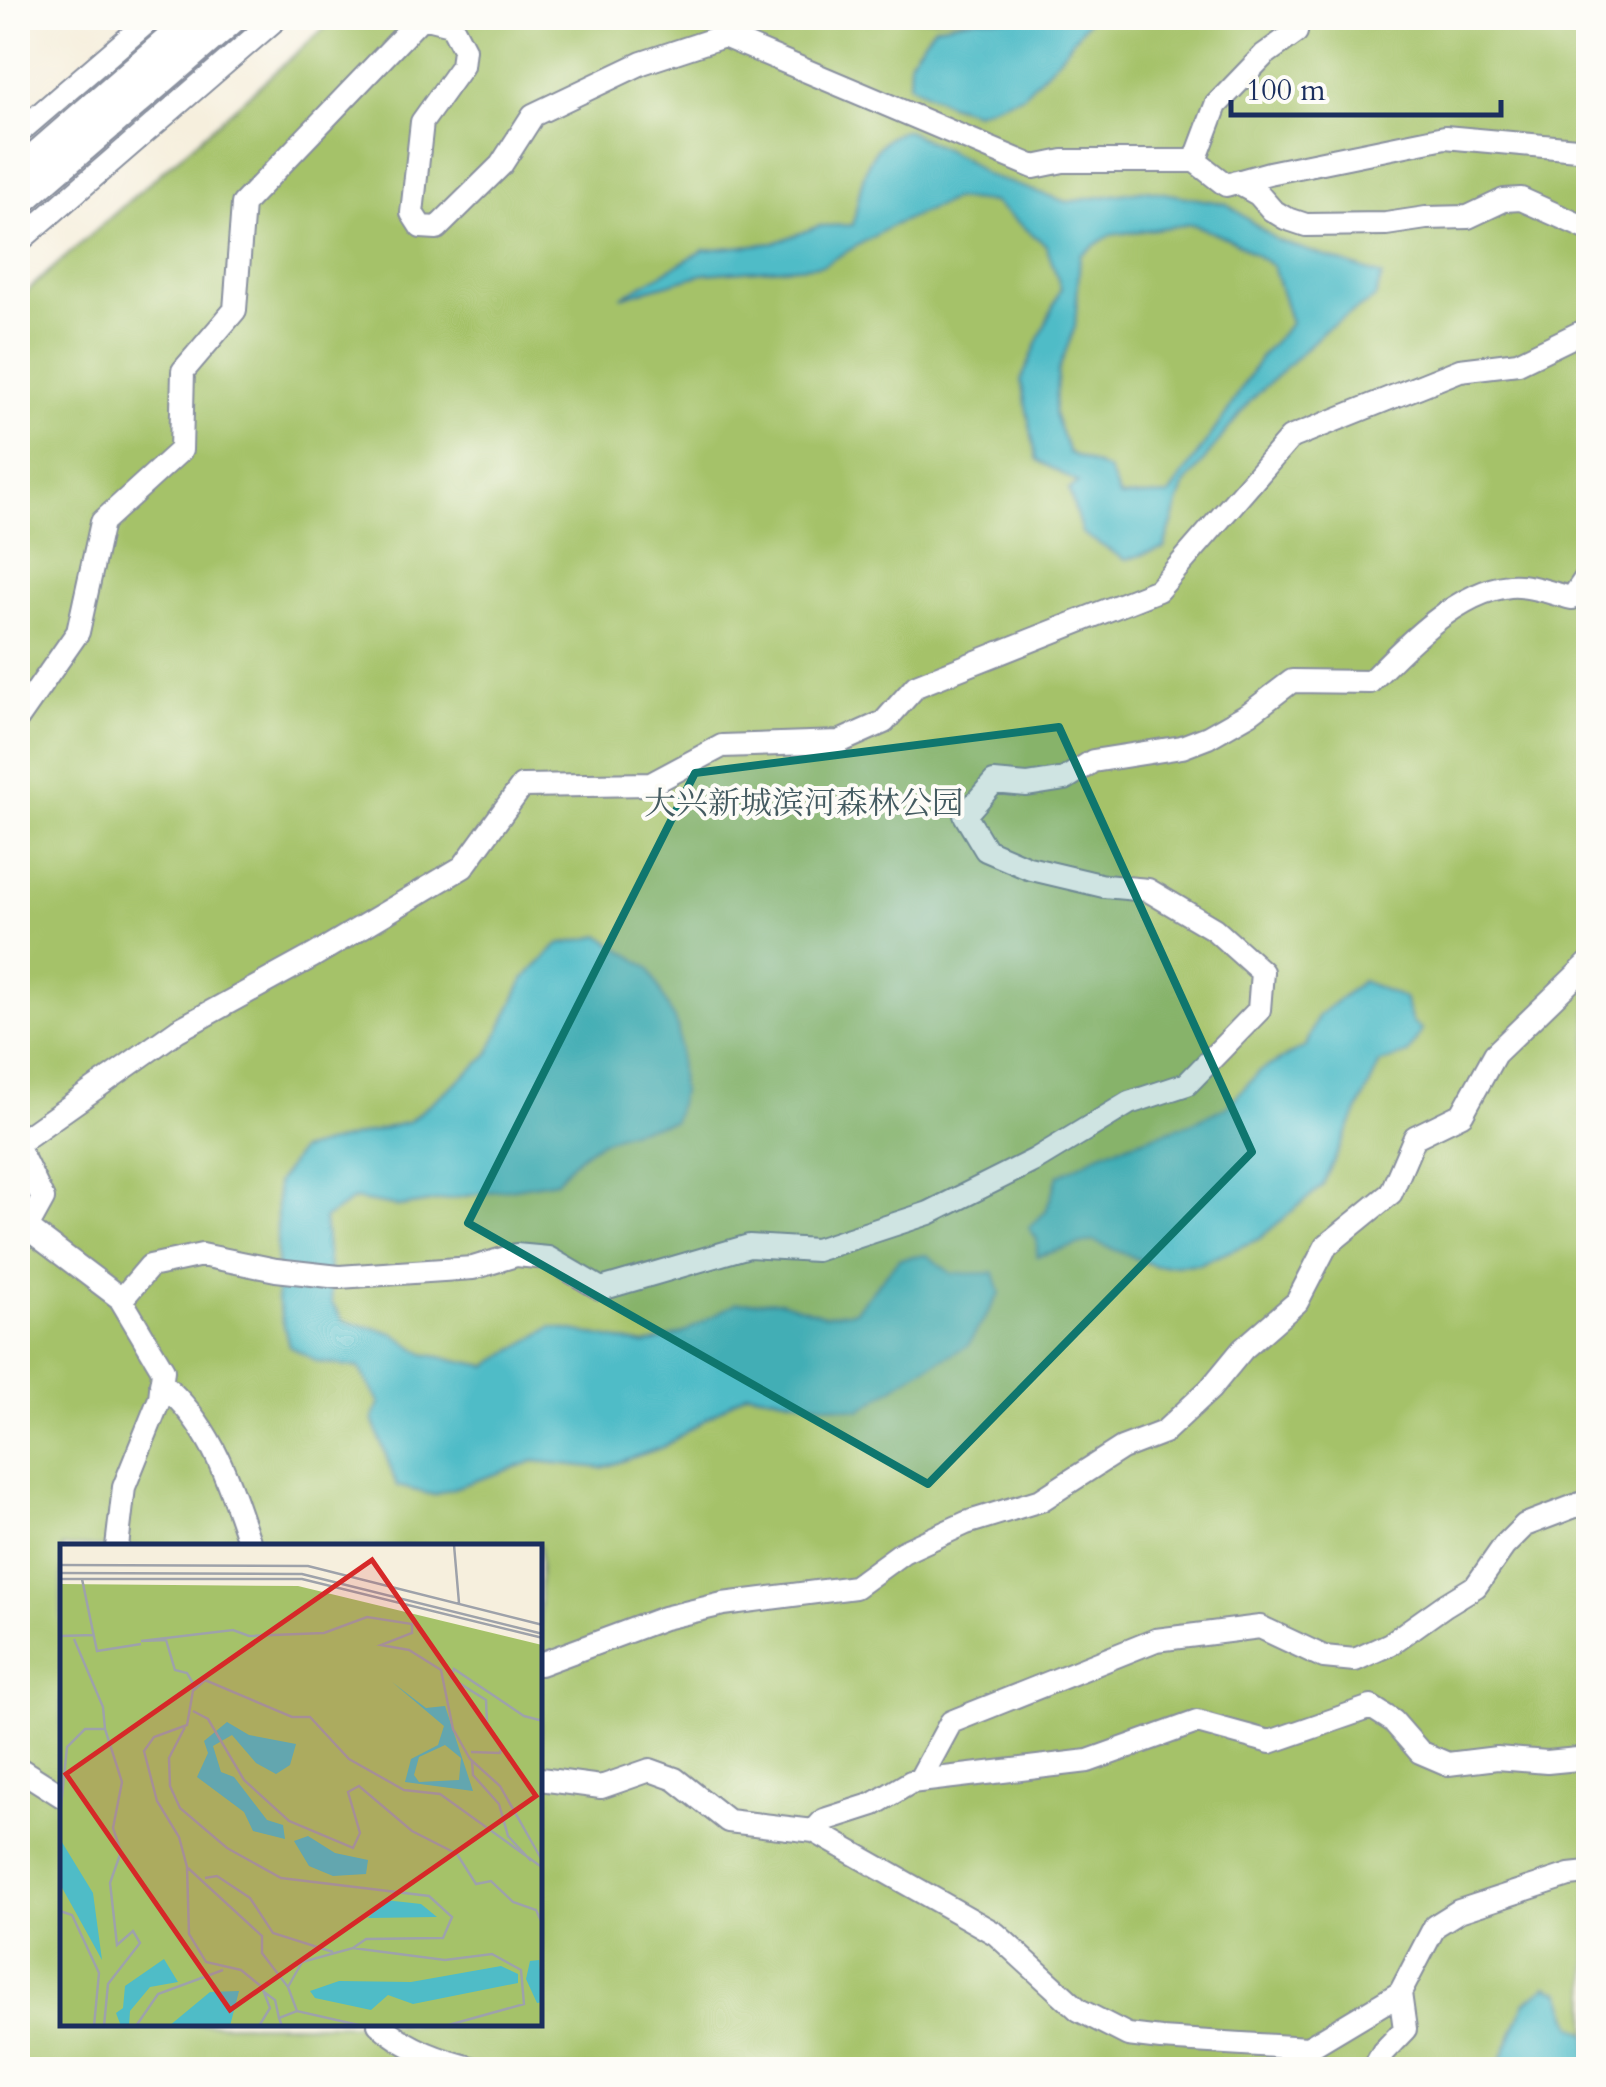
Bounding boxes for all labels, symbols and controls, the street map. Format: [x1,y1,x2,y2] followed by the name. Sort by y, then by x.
[1231,55,1501,117] scale bar
[1246,70,1326,111] text: 100 m
[644,782,964,826] park label: 大兴新城滨河森林公园
[60,1544,542,2027] inset map

